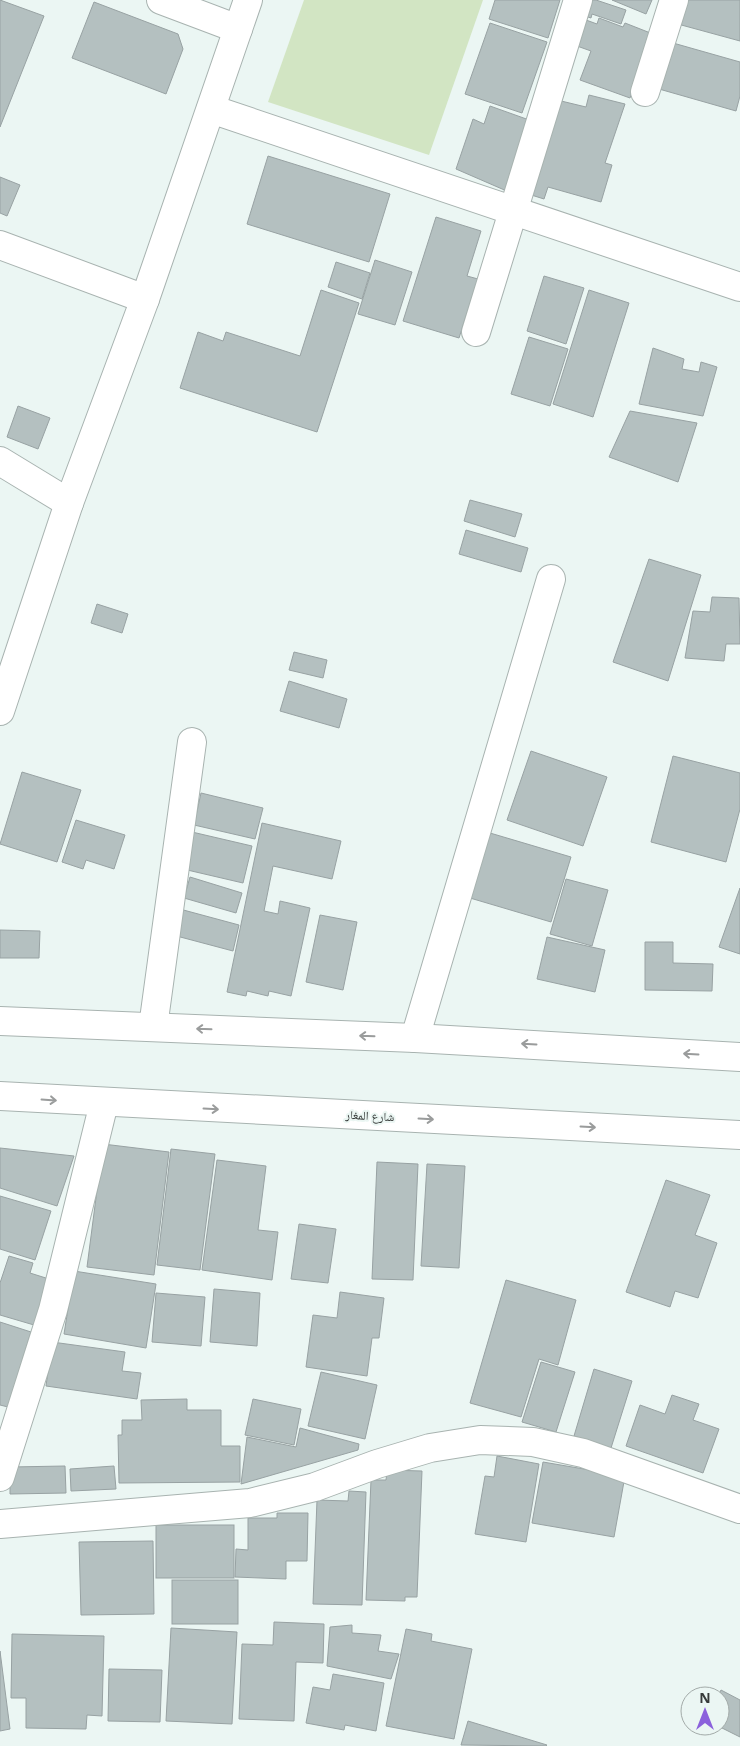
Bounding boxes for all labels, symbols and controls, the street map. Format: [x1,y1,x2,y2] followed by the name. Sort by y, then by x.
[197,1025,213,1034] one-way arrow
[359,1031,375,1040] one-way arrow
[521,1040,537,1049] one-way arrow
[684,1049,700,1058] one-way arrow
[40,1095,56,1104] one-way arrow
[203,1104,219,1113] one-way arrow
[344,1106,395,1125] street label: شارع المغار
[417,1115,433,1124] one-way arrow
[580,1123,596,1132] one-way arrow
[680,1686,730,1736] north arrow
[699,1688,711,1707] text: N

